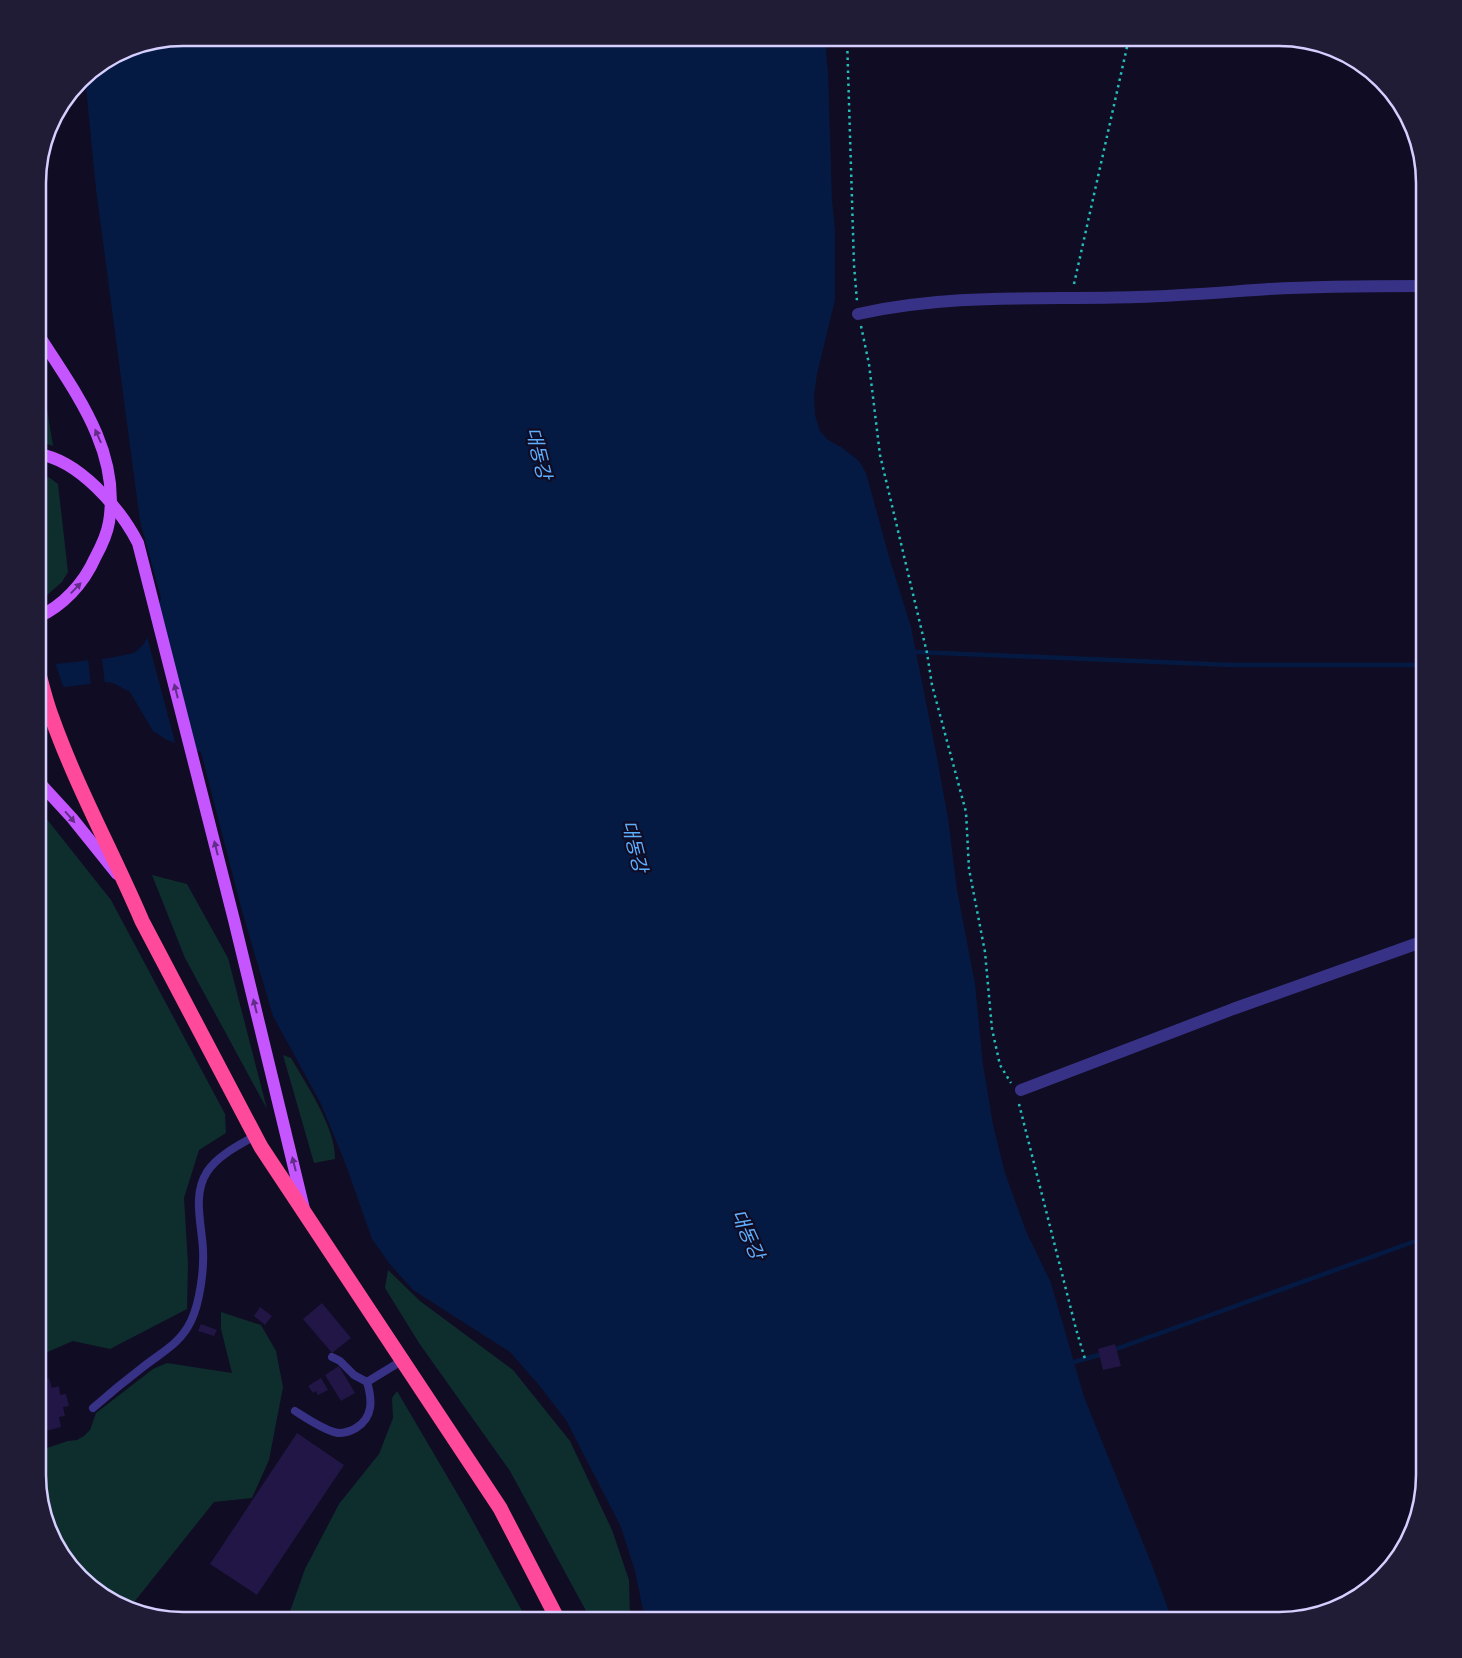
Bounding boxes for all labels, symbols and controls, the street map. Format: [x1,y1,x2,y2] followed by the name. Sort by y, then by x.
[522,425,558,484] water label: 대동강
[94,429,102,443] one-way arrow
[70,582,82,594] one-way arrow
[172,683,180,698] one-way arrow
[65,810,76,823] one-way arrow
[618,818,654,877] water label: 대동강
[212,841,220,856] one-way arrow
[251,998,259,1014] one-way arrow
[290,1156,298,1171] one-way arrow
[727,1205,771,1265] water label: 대동강

